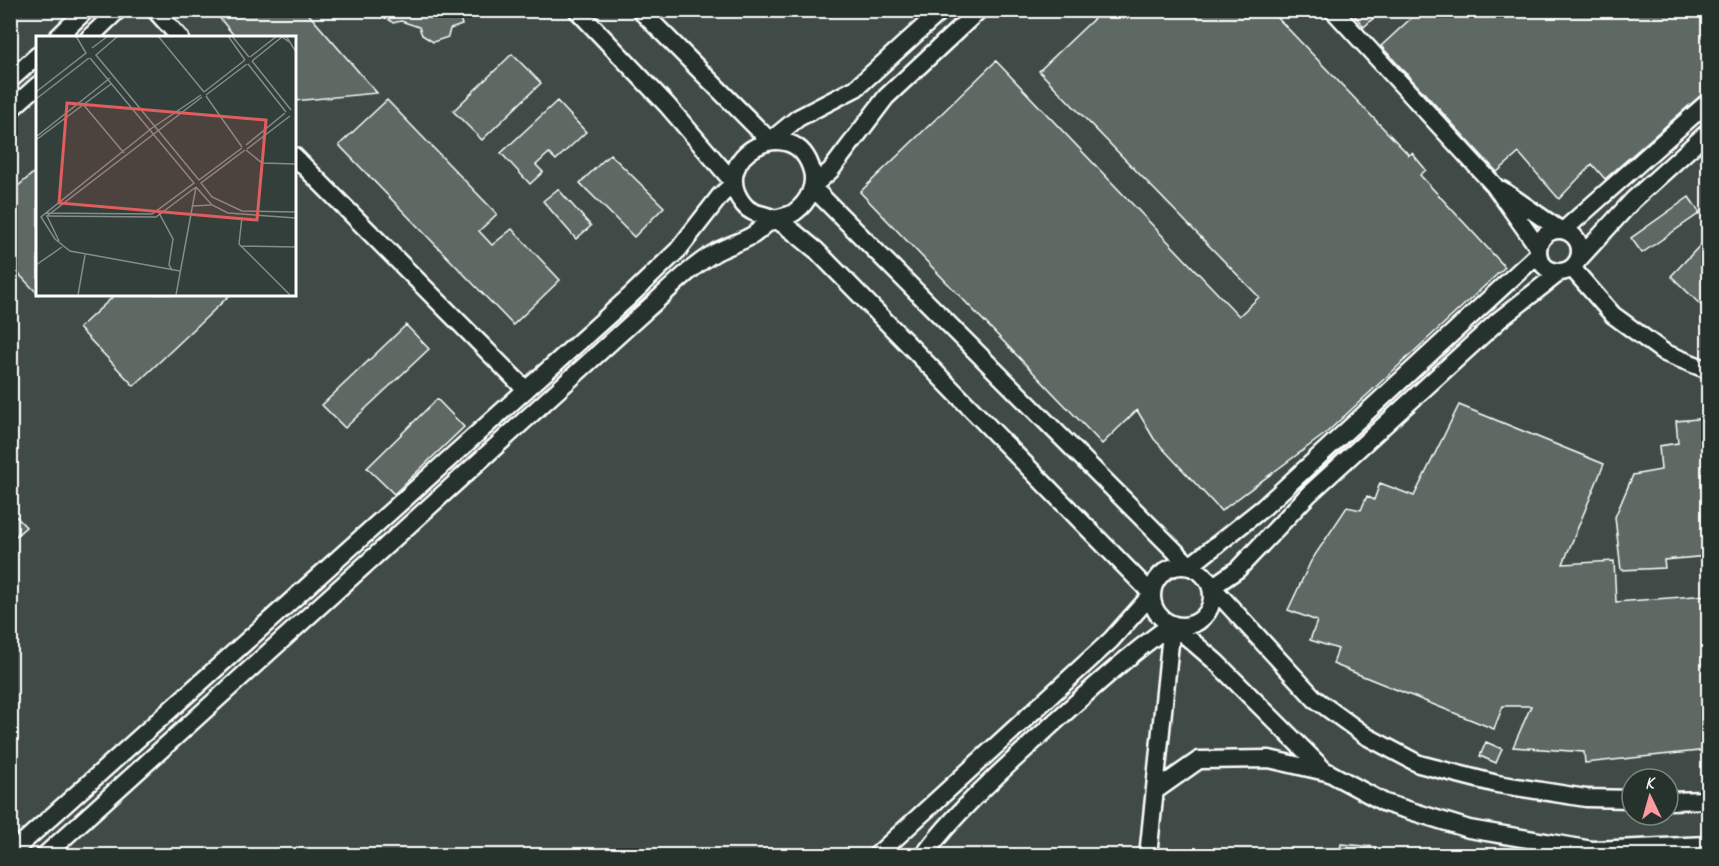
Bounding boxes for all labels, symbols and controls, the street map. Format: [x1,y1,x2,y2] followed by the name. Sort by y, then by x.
[36,36,296,296] inset map
[1620,767,1680,827] north arrow
[1644,772,1658,793] text: K

